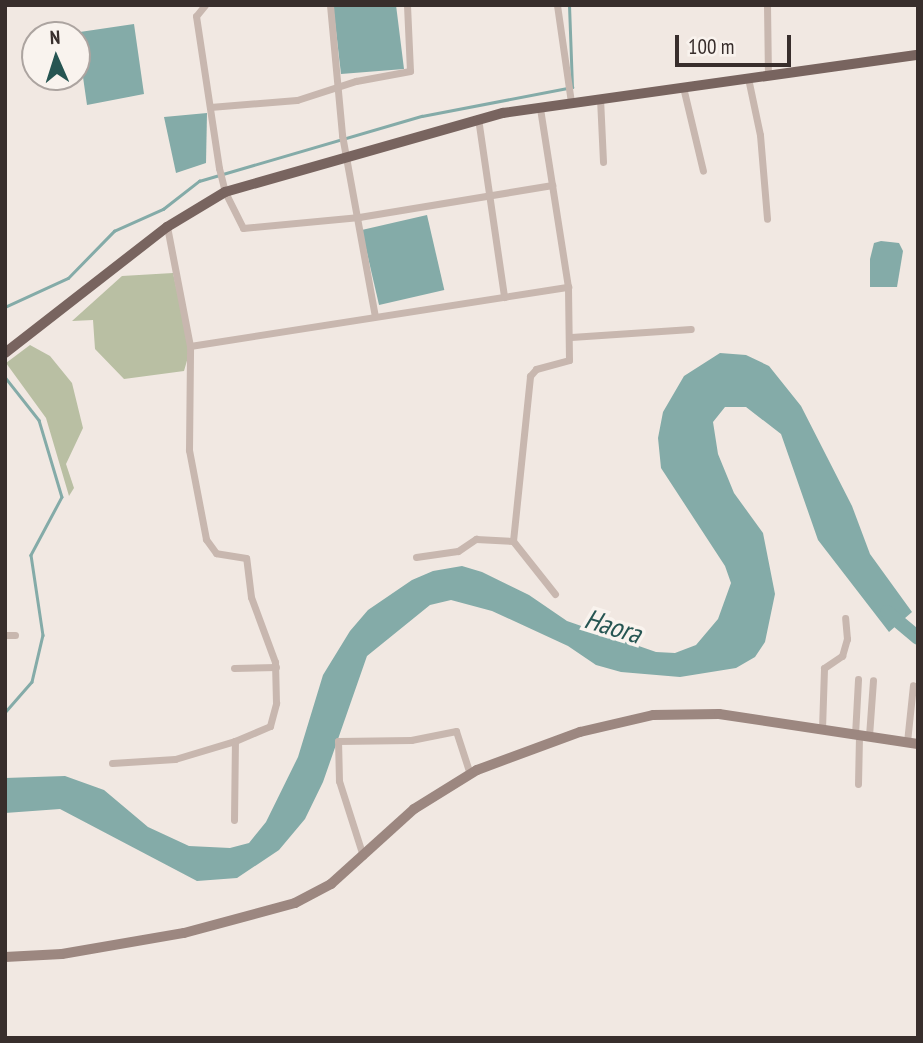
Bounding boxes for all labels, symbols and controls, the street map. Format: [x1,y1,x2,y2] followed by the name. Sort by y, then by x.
[21,21,91,91] north arrow
[678,21,794,65] scale bar
[49,25,61,49] text: N
[688,33,734,60] text: 100 m
[581,602,645,650] water label: Haora

